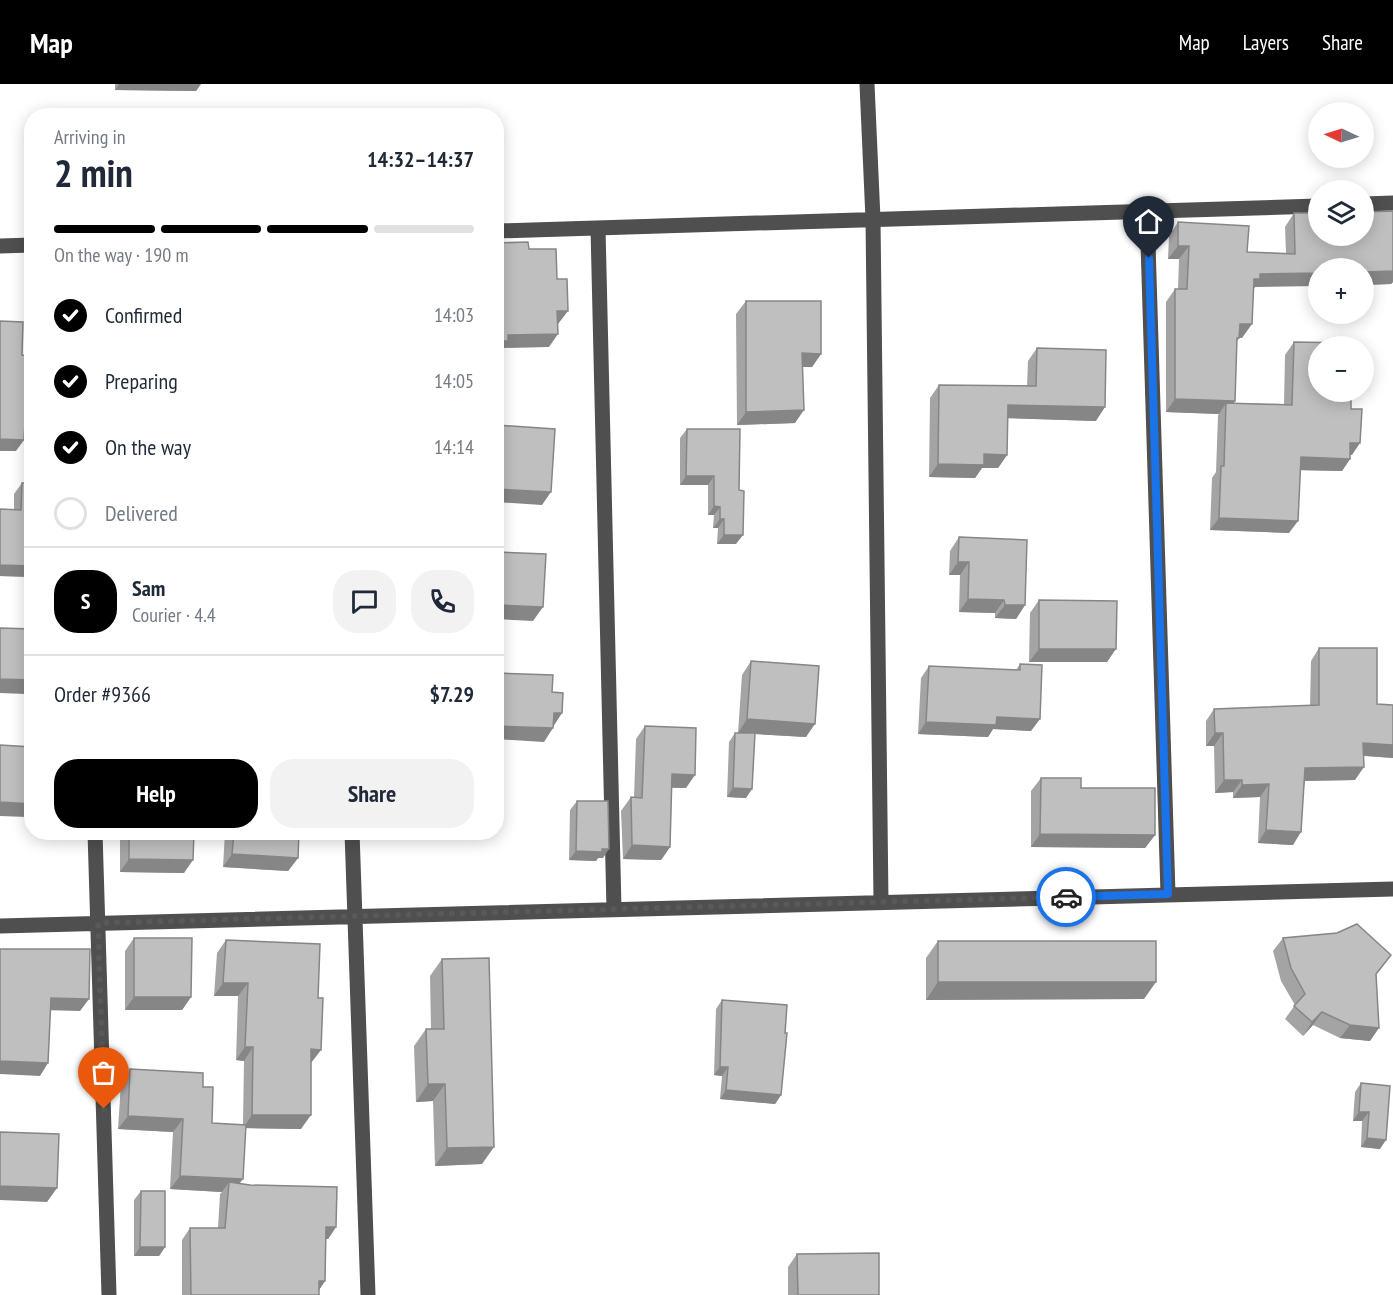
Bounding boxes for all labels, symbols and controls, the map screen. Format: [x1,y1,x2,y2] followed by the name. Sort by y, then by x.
[30,24,73,61] text: Map
[1179,29,1210,56] text: Map
[1243,29,1289,56] text: Layers
[1322,29,1363,56] text: Share
[1308,102,1374,168] north arrow
[1308,102,1374,402] map controls
[54,124,126,150] text: Arriving in
[367,145,474,173] text: 14:32–14:37
[54,147,133,198] text: 2 min
[1308,180,1374,246] button: layers
[1123,196,1174,258] pin
[1132,205,1165,238] icon: home
[54,242,189,268] text: On the way · 190 m
[1308,258,1374,324] button: +
[54,299,87,332] icon: check
[105,301,182,329] text: Confirmed
[434,302,474,328] text: 14:03
[1308,336,1374,402] button: −
[54,365,87,398] icon: check
[105,367,178,395] text: Preparing
[434,368,474,394] text: 14:05
[54,431,87,464] icon: check
[105,433,191,461] text: On the way
[434,434,474,460] text: 14:14
[105,499,178,527] text: Delivered
[333,570,396,633] button: chat
[411,570,474,633] button: phone
[132,574,165,602] text: Sam
[81,587,90,615] text: S
[132,602,216,628] text: Courier · 4.4
[54,680,151,708] text: Order #9366
[429,680,474,708] text: $7.29
[54,759,258,828] button: Help
[270,759,474,828] button: Share
[1036,867,1096,927] courier
[1050,881,1083,914] icon: car
[78,1047,129,1109] pin
[87,1056,120,1089] icon: bag

